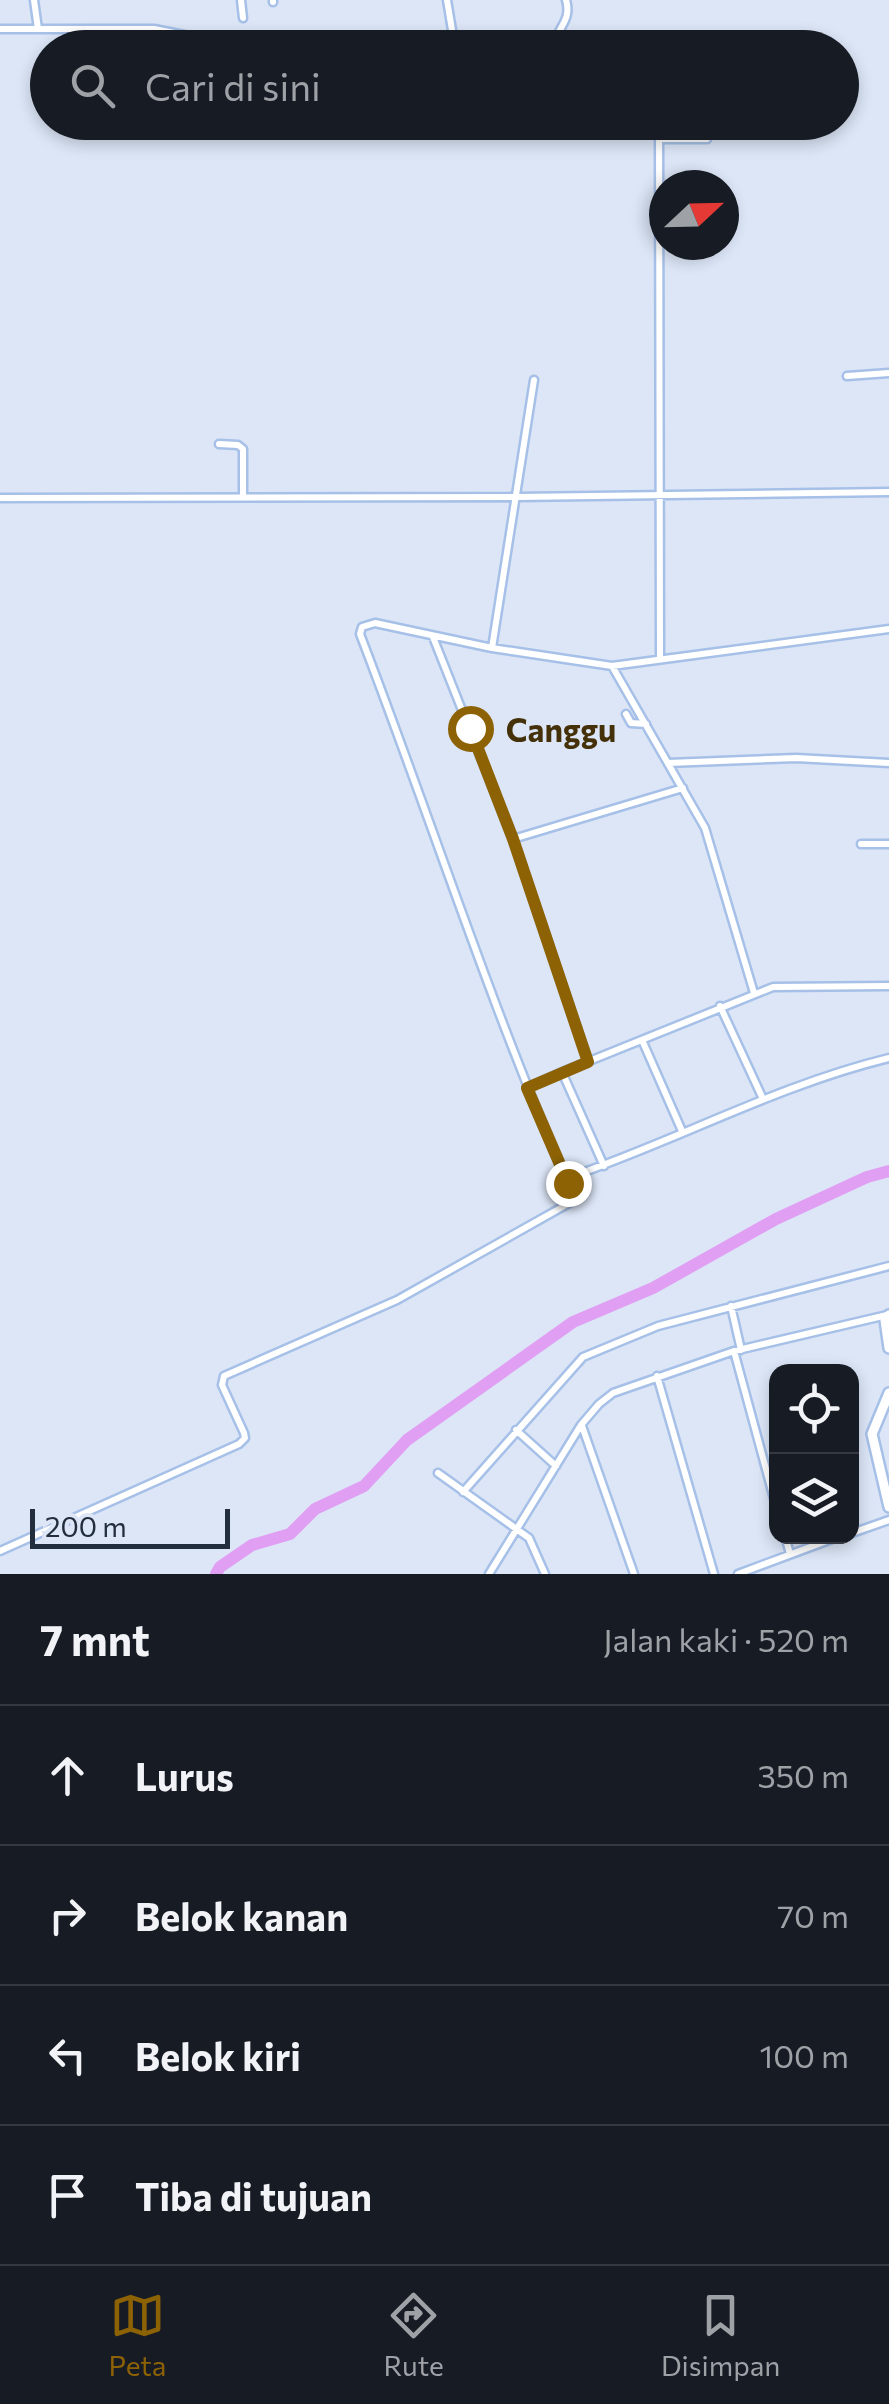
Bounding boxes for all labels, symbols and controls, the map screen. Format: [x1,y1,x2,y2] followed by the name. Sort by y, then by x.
[30,30,859,140] search box
[65,58,120,113] icon: search
[145,62,321,109] text: Cari di sini
[649,170,739,260] north arrow
[448,706,494,752] route start
[506,709,616,749] district label: Canggu
[546,1161,592,1207] route end
[769,1364,859,1544] map controls
[769,1364,859,1454] button: locate
[769,1454,859,1544] button: layers
[30,1504,230,1548] scale bar
[45,1509,127,1543] text: 200 m
[40,1613,150,1665] text: 7 mnt
[603,1619,849,1659] text: Jalan kaki · 520 m
[40,1748,95,1803] icon: ahead
[135,1752,234,1799] text: Lurus
[757,1755,849,1795] text: 350 m
[40,1888,95,1943] icon: right
[135,1892,348,1939] text: Belok kanan
[777,1895,849,1935] text: 70 m
[40,2028,95,2083] icon: left
[135,2032,301,2079] text: Belok kiri
[760,2035,849,2075] text: 100 m
[40,2168,95,2223] icon: arrive
[135,2172,372,2219] text: Tiba di tujuan
[109,2288,166,2382] tab: Peta
[384,2288,444,2382] tab: Rute
[661,2288,780,2382] tab: Disimpan

